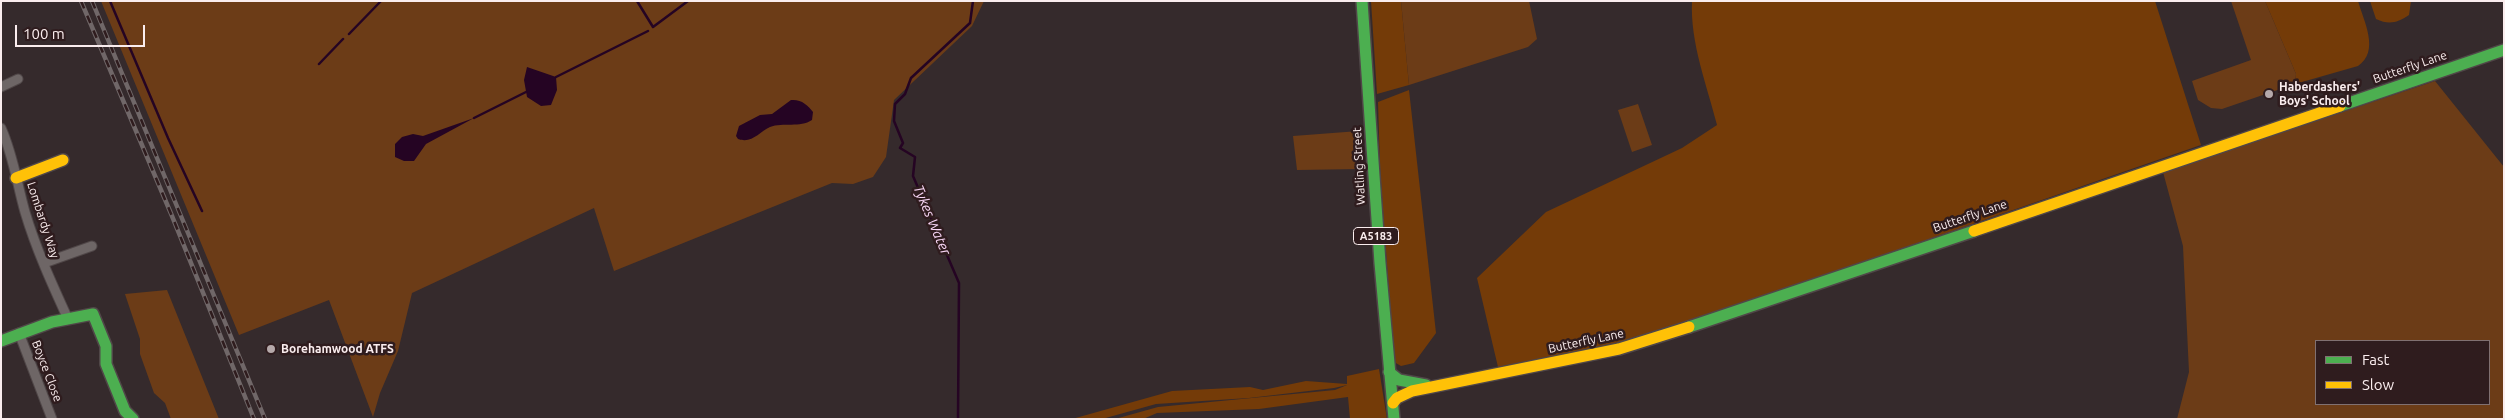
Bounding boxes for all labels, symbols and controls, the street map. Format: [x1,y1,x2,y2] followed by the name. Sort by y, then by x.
[18,15,148,47] scale bar
[23,25,65,42] text: 100 m
[2371,48,2449,86] street label: Butterfly Lane
[2279,80,2360,108] place label: Haberdashers' Boys' School
[2263,88,2275,100] marker: Haberdashers' Boys' School
[1350,127,1368,205] street label: Watling Street
[24,180,62,260] street label: Lombardy Way
[910,182,954,258] water label: Tykes Water
[1931,197,2009,235] street label: Butterfly Lane
[1354,228,1398,245] road number: A5183
[1547,326,1625,356] street label: Butterfly Lane
[29,338,65,404] street label: Boyce Close
[2315,340,2490,405] legend
[281,342,394,356] place label: Borehamwood ATFS
[265,343,277,355] marker: Borehamwood ATFS
[2362,351,2389,368] text: Fast
[2362,376,2394,393] text: Slow

